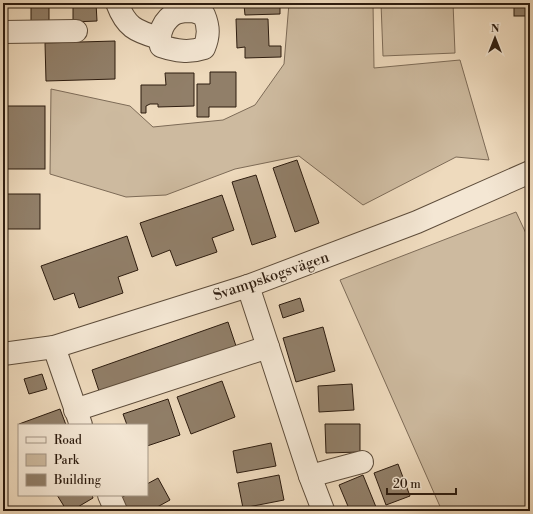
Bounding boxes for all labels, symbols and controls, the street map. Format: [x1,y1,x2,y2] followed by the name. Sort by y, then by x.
[475,18,515,58] north arrow
[491,22,500,36] text: N
[211,248,332,305] street label: Svampskogsvägen
[18,424,148,496] legend
[54,433,82,448] text: Road
[54,453,80,468] text: Park
[387,470,456,496] scale bar
[53,473,102,488] text: Building
[393,477,421,492] text: 20 m

